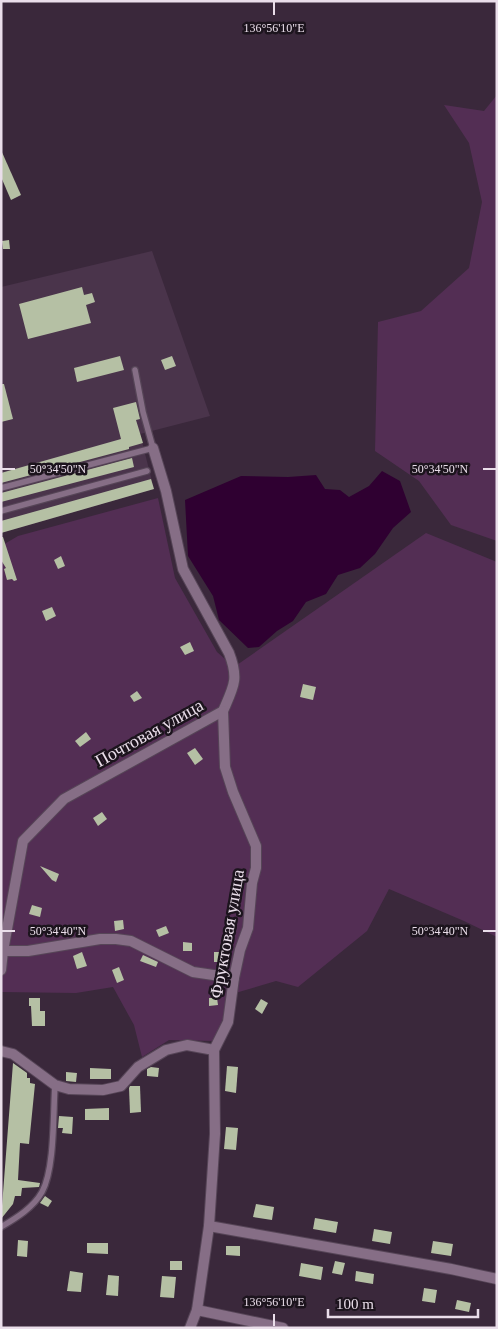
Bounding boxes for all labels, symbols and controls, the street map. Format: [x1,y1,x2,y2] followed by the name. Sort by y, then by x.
[243,21,305,35] text: 136°56'10"E
[30,462,87,476] text: 50°34'50"N
[412,462,469,476] text: 50°34'50"N
[91,695,207,771] street label: Почтовая улица
[206,868,248,1000] street label: Фруктовая улица
[30,924,87,938] text: 50°34'40"N
[412,924,469,938] text: 50°34'40"N
[328,1286,478,1318] scale bar
[243,1295,305,1309] text: 136°56'10"E
[336,1296,374,1312] text: 100 m

